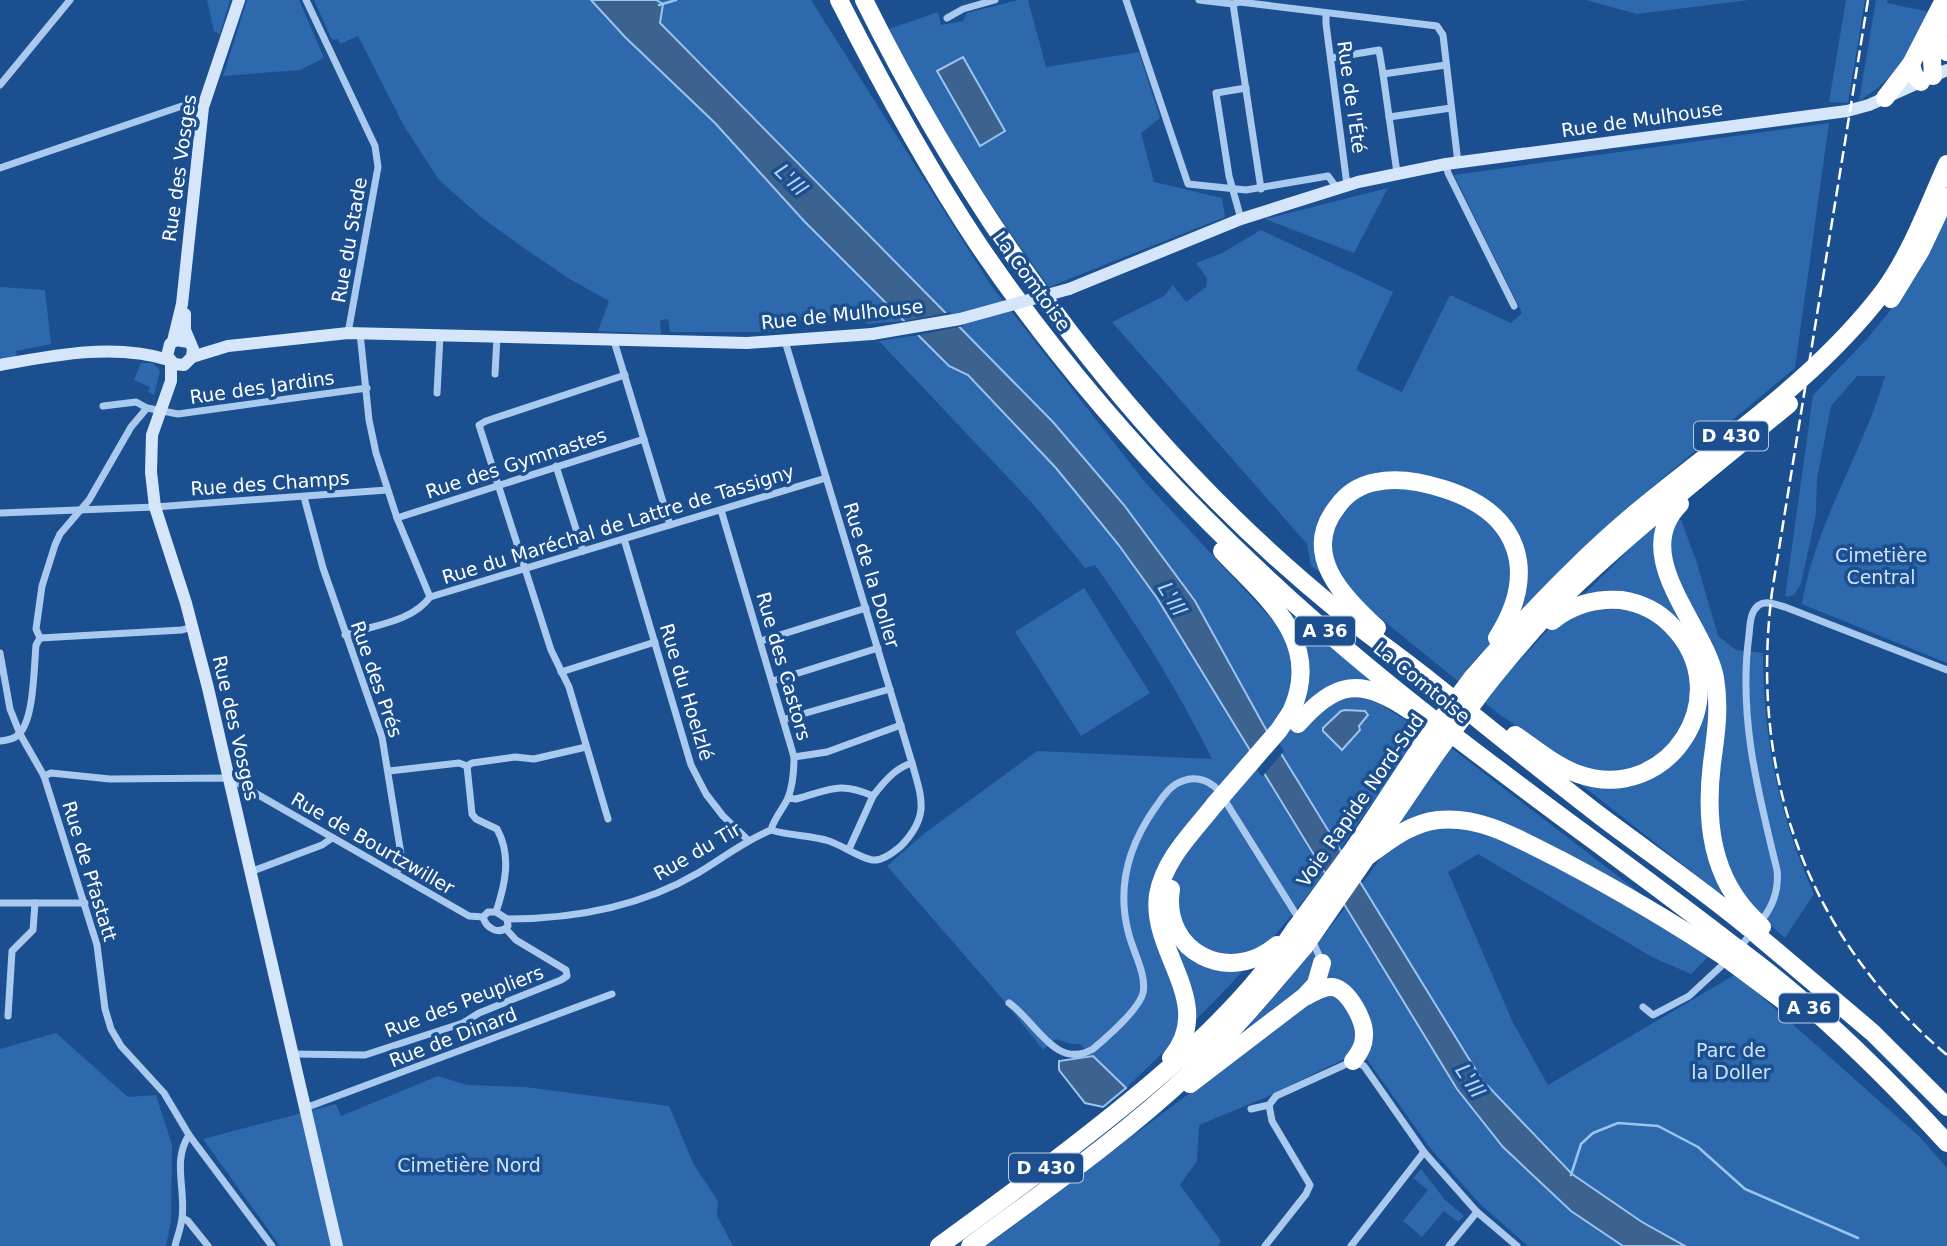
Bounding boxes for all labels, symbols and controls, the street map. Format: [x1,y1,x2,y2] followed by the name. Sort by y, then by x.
[1333,39,1371,155] street label: Rue de l'Été
[158,93,200,243] street label: Rue des Vosges
[1560,97,1724,141] street label: Rue de Mulhouse
[770,159,812,201] water label: L'Ill
[327,175,371,305] street label: Rue du Stade
[989,227,1075,335] street label: La Comtoise
[760,295,924,333] street label: Rue de Mulhouse
[188,366,336,408] street label: Rue des Jardins
[1694,422,1768,450] road number: D 430
[423,423,609,503] street label: Rue des Gymnastes
[439,460,797,588] street label: Rue du Maréchal de Lattre de Tassigny
[190,466,350,500] street label: Rue des Champs
[839,499,905,651] street label: Rue de la Doller
[1835,544,1927,588] park label: Cimetière Central
[1153,578,1191,620] water label: L'Ill
[752,589,816,743] street label: Rue des Castors
[1295,616,1355,646] road number: A 36
[347,618,407,740] street label: Rue des Prés
[656,621,718,763] street label: Rue du Hoelzlé
[1369,636,1475,728] street label: La Comtoise
[209,653,263,803] street label: Rue des Vosges
[1292,709,1428,891] street label: Voie Rapide Nord-Sud
[288,787,459,899] street label: Rue de Bourtzwiller
[58,798,122,944] street label: Rue de Pfastatt
[650,817,744,885] street label: Rue du Tir
[381,961,547,1041] street label: Rue des Peupliers
[1779,993,1839,1023] road number: A 36
[386,1003,520,1071] street label: Rue de Dinard
[1691,1039,1771,1083] park label: Parc de la Doller
[1450,1060,1490,1102] water label: L'Ill
[397,1154,541,1176] park label: Cimetière Nord
[1009,1154,1083,1182] road number: D 430

